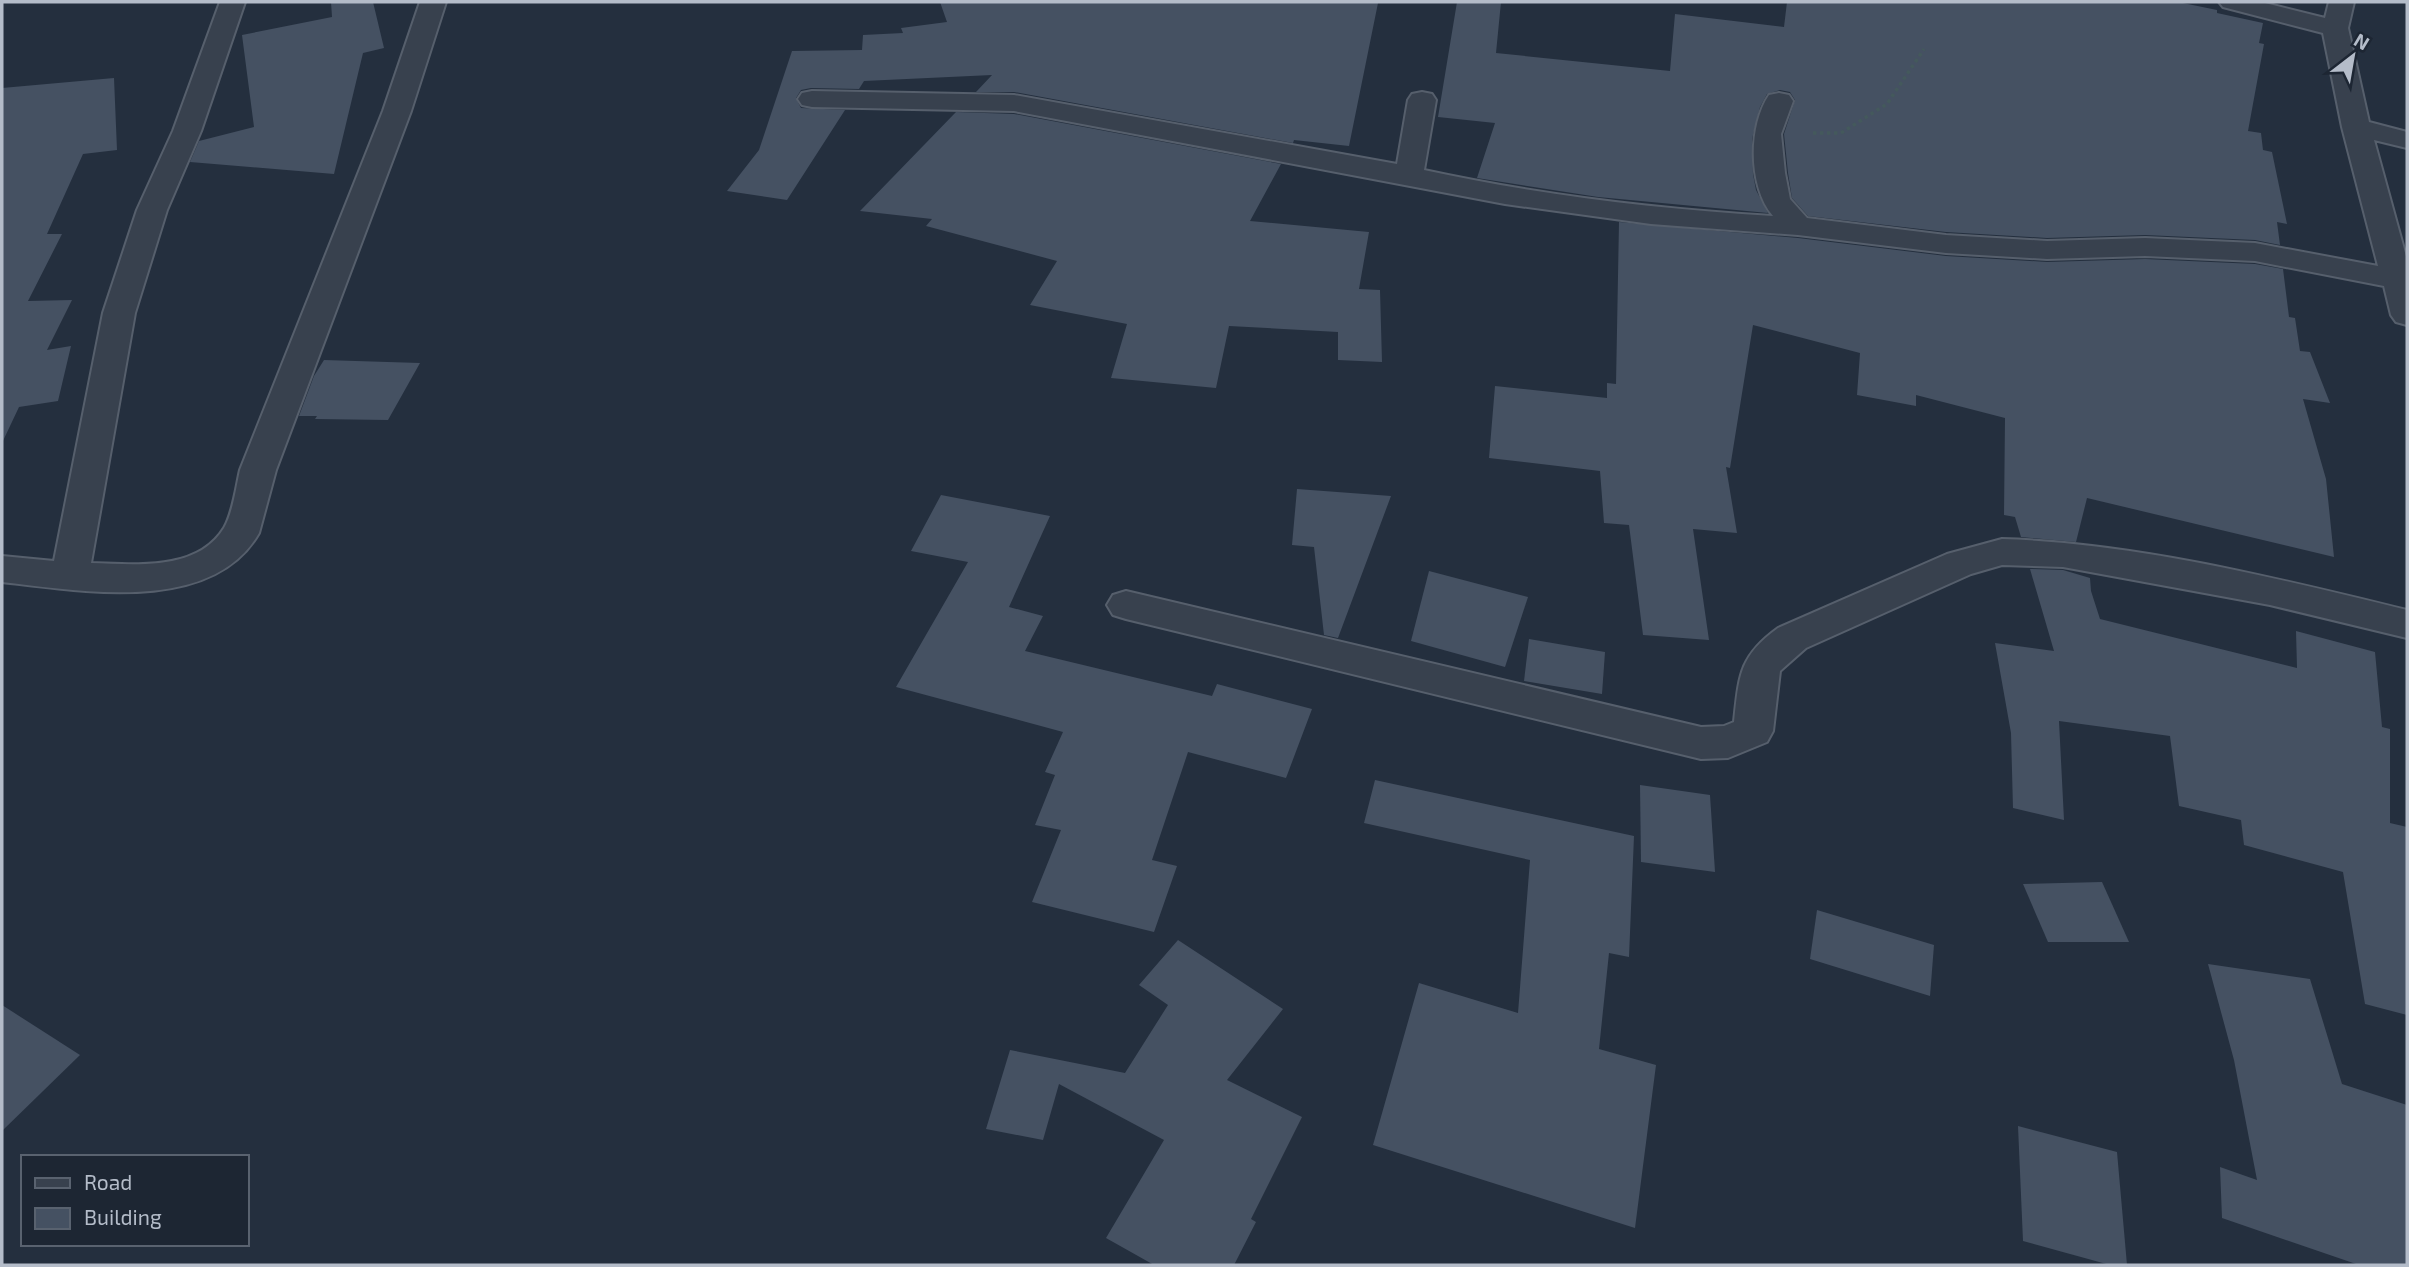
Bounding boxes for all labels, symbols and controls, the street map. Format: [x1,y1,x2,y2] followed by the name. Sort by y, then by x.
[2318,21,2388,91] north arrow
[2350,28,2374,54] text: N
[21,1155,248,1246] legend
[84,1169,132,1194] text: Road
[84,1204,162,1229] text: Building

